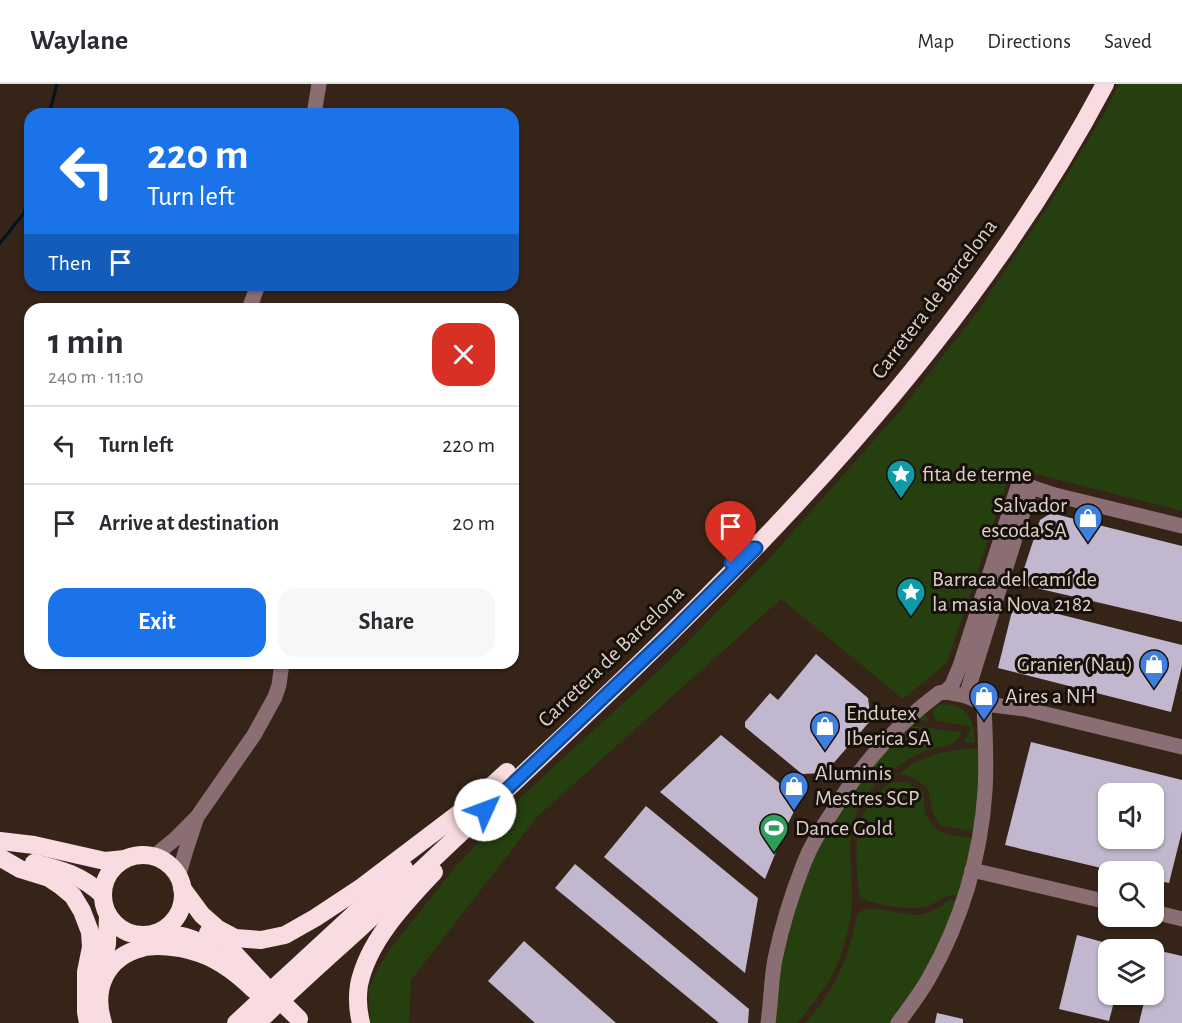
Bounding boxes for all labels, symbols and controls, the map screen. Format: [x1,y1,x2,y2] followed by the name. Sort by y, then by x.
[30,27,128,55] text: Waylane
[918,31,954,52] text: Map
[987,31,1071,52] text: Directions
[1104,31,1152,52] text: Saved
[48,132,126,210] icon: left
[147,134,249,176] text: 220 m
[147,183,235,210] text: Turn left
[867,215,1001,383] street label: Carretera de Barcelona
[104,246,137,279] icon: arrive
[48,252,92,274] text: Then
[432,323,495,386] button: close
[48,324,124,360] text: 1 min
[48,367,144,387] text: 240 m · 11:10
[48,429,81,462] icon: left
[99,434,173,456] text: Turn left
[442,434,495,456] text: 220 m
[885,458,917,500] place icon: fita de terme
[922,463,1032,485] place label: fita de terme
[981,494,1067,541] place label: Salvador escoda SA
[705,501,756,563] pin
[1072,502,1104,544] shop icon: Salvador escoda SA
[48,507,81,540] icon: arrive
[714,510,747,543] icon: arrive
[99,512,279,534] text: Arrive at destination
[452,512,495,534] text: 20 m
[932,568,1097,615] place label: Barraca del camí de la masia Nova 2182
[895,576,927,618] place icon: Barraca del camí de la masia Nova 2182
[534,581,688,731] street label: Carretera de Barcelona
[48,588,266,657] button: Exit
[278,588,495,657] button: Share
[1138,648,1170,690] shop icon: Granier (Nau)
[1017,653,1133,675] place label: Granier (Nau)
[968,680,1000,722] shop icon: Aires a NH
[1005,685,1096,707] place label: Aires a NH
[846,702,931,749] place label: Endutex Iberica SA
[809,710,841,752] shop icon: Endutex Iberica SA
[815,762,919,809] place label: Aluminis Mestres SCP
[778,770,810,812] shop icon: Aluminis Mestres SCP
[453,778,517,842] position arrow
[1098,783,1164,1005] map controls
[1098,783,1164,849] button: sound
[758,812,790,854] sports icon: Dance Gold
[795,817,893,839] place label: Dance Gold
[1098,861,1164,927] button: search
[1098,939,1164,1005] button: layers

